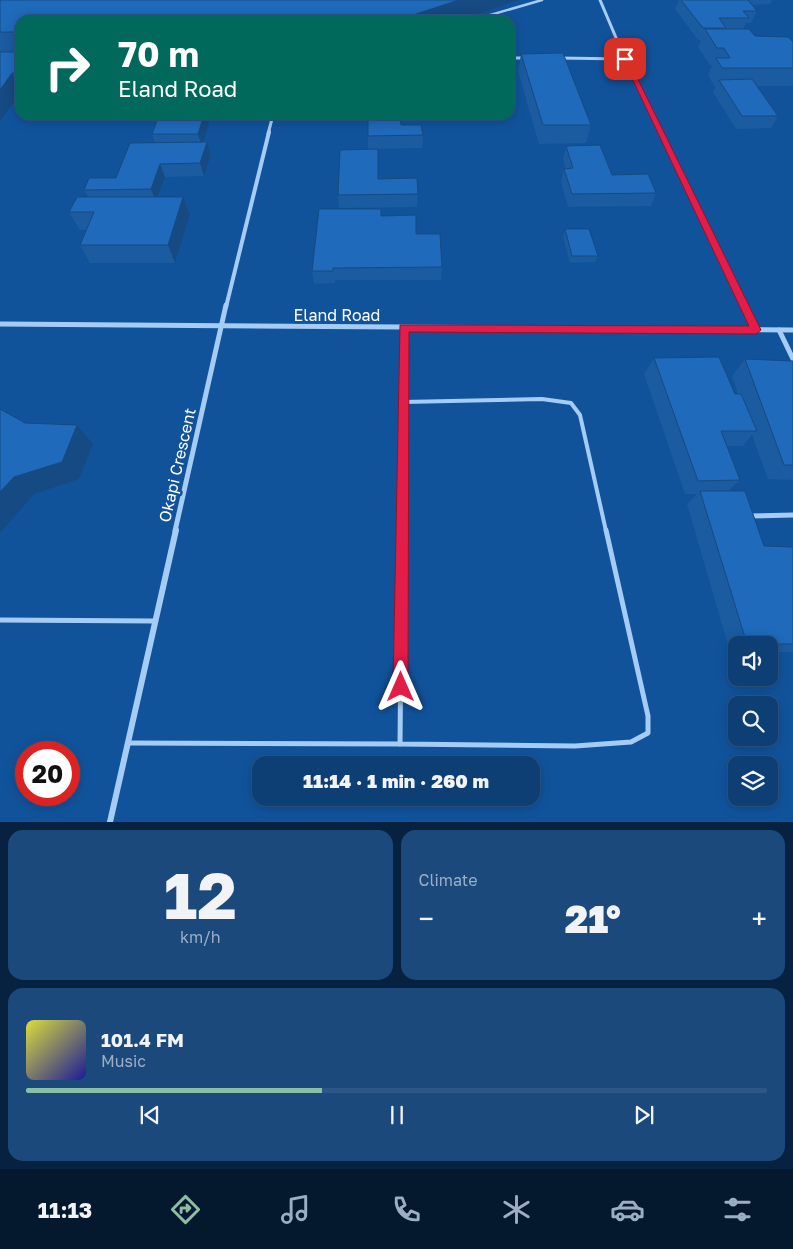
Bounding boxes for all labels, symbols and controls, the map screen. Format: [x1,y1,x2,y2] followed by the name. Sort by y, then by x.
[118,33,199,75] text: 70 m
[35,35,100,100] icon: right
[604,38,646,80] pin
[611,45,639,73] icon: arrive
[118,75,237,102] text: Eland Road
[294,305,380,325] street label: Eland Road
[154,406,200,524] street label: Okapi Crescent
[728,636,778,806] map controls
[728,636,778,686] button: sound
[374,660,426,712] position arrow
[728,696,778,746] button: search
[15,741,80,806] speed limit sign: 20
[728,756,778,806] button: layers
[303,769,489,792] text: 11:14 · 1 min · 260 m
[164,855,237,933] text: 12
[419,870,478,890] text: Climate
[565,896,621,941] text: 21°
[419,902,434,935] text: −
[752,902,767,935] text: +
[180,927,221,947] text: km/h
[101,1028,184,1051] text: 101.4 FM
[101,1051,146,1071] text: Music
[136,1101,164,1129] icon: previous
[383,1101,411,1129] icon: pause
[630,1101,658,1129] icon: next
[168,1192,203,1227] icon: directions
[278,1192,313,1227] icon: music
[389,1192,424,1227] icon: phone
[499,1192,534,1227] icon: climate
[610,1192,645,1227] icon: car
[720,1192,755,1227] icon: filters
[38,1196,92,1223] text: 11:13

